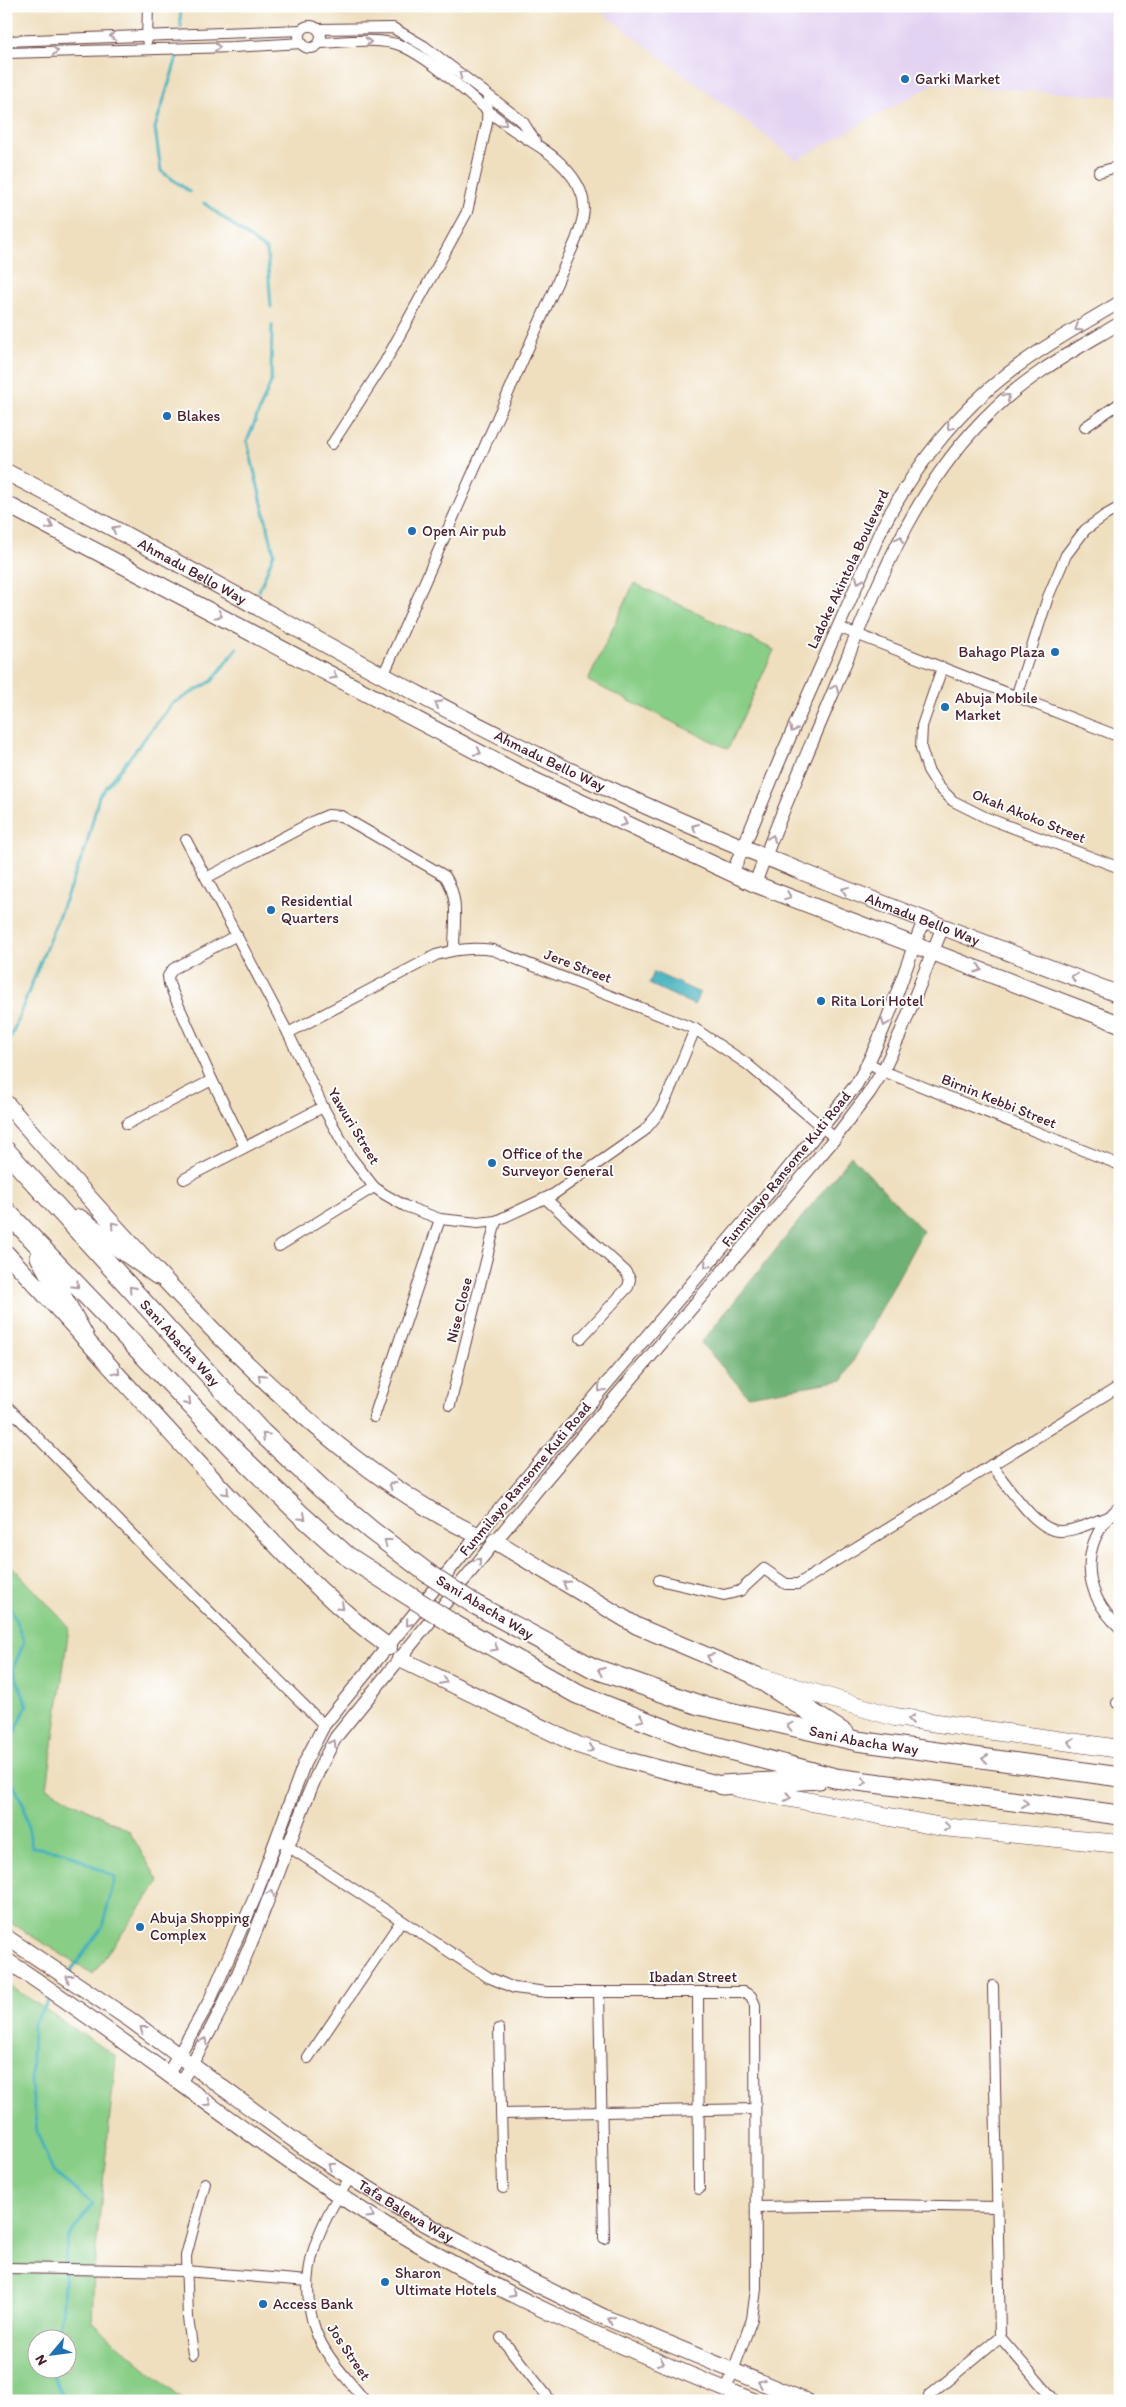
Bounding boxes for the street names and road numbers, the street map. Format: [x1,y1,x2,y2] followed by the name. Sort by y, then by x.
[803,486,893,652] street label: Ladoke Akintola Boulevard
[135,534,250,608] street label: Ahmadu Bello Way
[491,726,608,795] street label: Ahmadu Bello Way
[969,785,1089,847] street label: Okah Akoko Street
[863,889,982,949] street label: Ahmadu Bello Way
[542,945,615,987] street label: Jere Street
[939,1070,1060,1132] street label: Birnin Kebbi Street
[324,1084,384,1168] street label: Yawuri Street
[718,1087,854,1251] street label: Funmilayo Ransome Kuti Road
[442,1276,476,1344] street label: Nise Close
[136,1296,224,1390] street label: Sani Abacha Way
[455,1398,595,1560] street label: Funmilayo Ransome Kuti Road
[433,1571,537,1643] street label: Sani Abacha Way
[807,1721,920,1758] street label: Sani Abacha Way
[649,1968,737,1986] street label: Ibadan Street
[355,2175,457,2246] street label: Tafa Balewa Way
[323,2320,375,2384] street label: Jos Street

